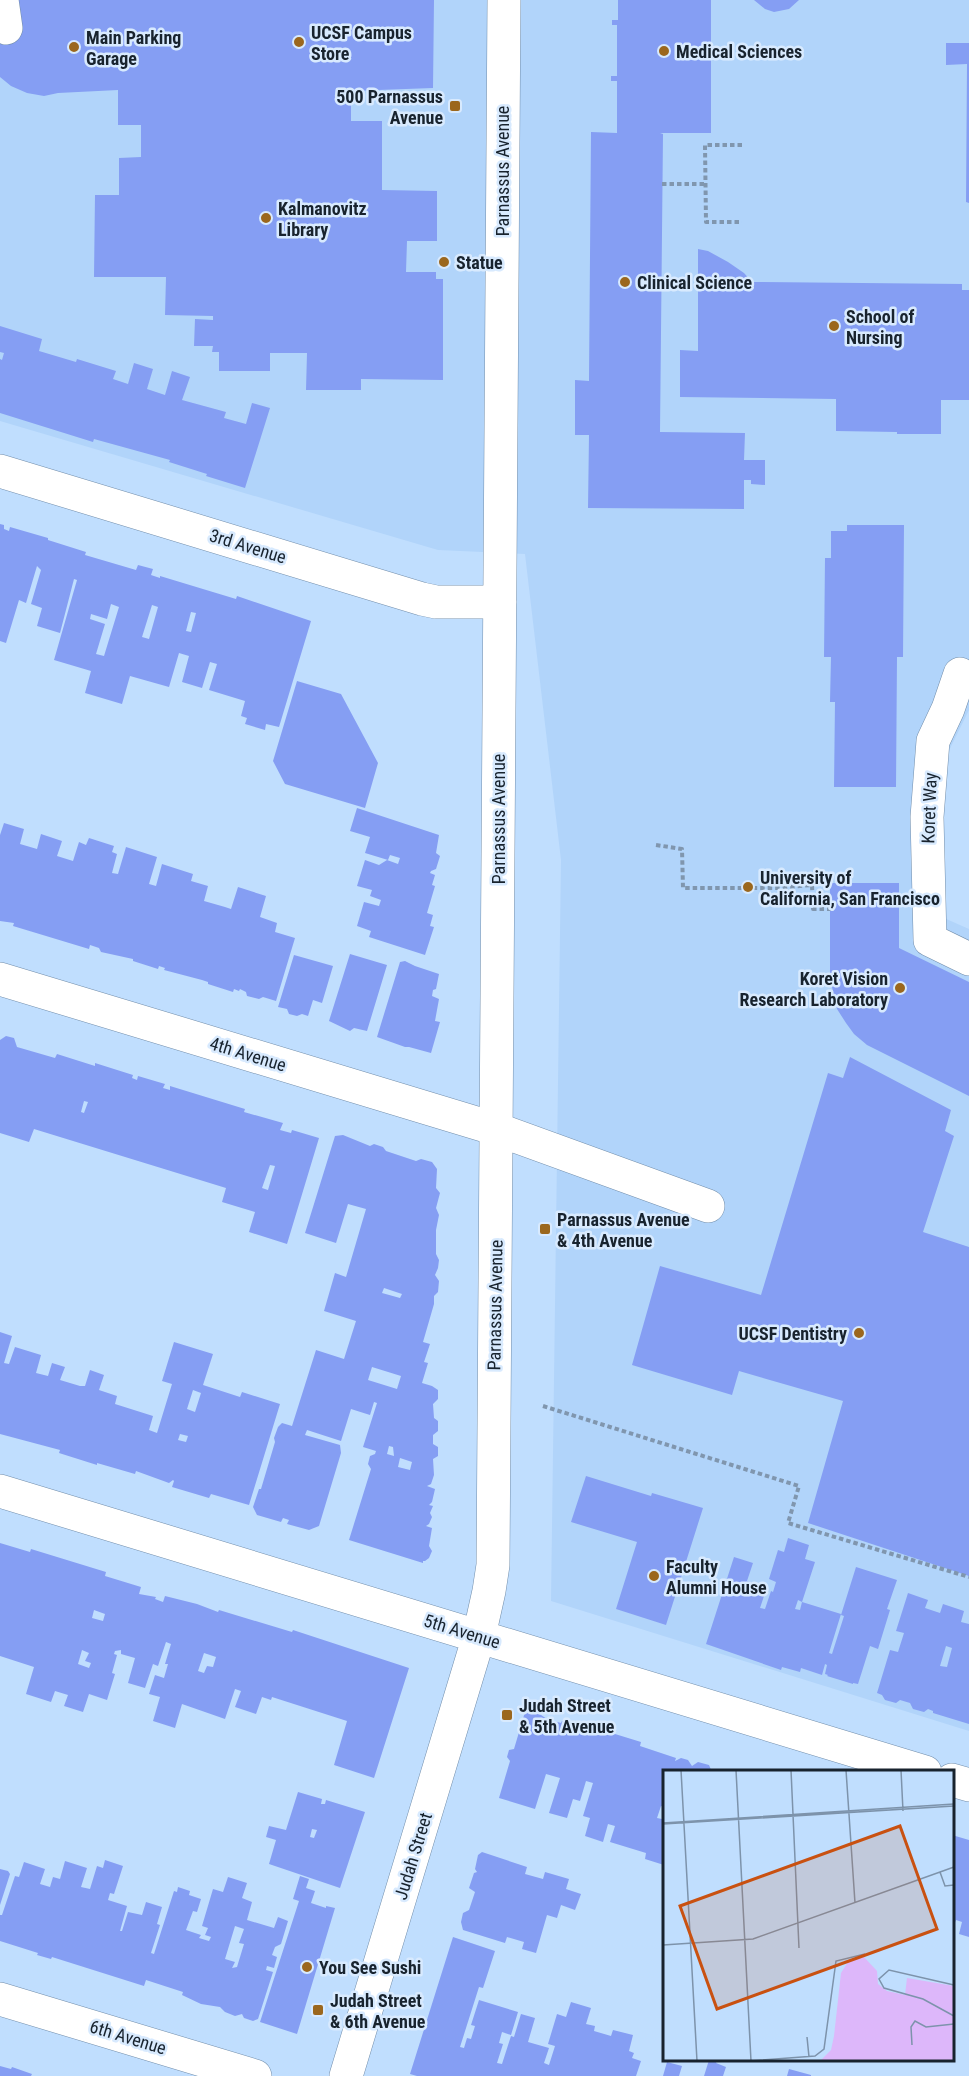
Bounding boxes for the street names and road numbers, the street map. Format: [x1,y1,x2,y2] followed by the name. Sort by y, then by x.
[492,106,513,236] street label: Parnassus Avenue
[207,524,289,568] street label: 3rd Avenue
[488,754,509,884] street label: Parnassus Avenue
[917,772,941,844] street label: Koret Way
[207,1032,289,1076] street label: 4th Avenue
[483,1240,507,1370] street label: Parnassus Avenue
[421,1609,503,1653] street label: 5th Avenue
[390,1810,436,1902] street label: Judah Street
[87,2015,169,2059] street label: 6th Avenue

